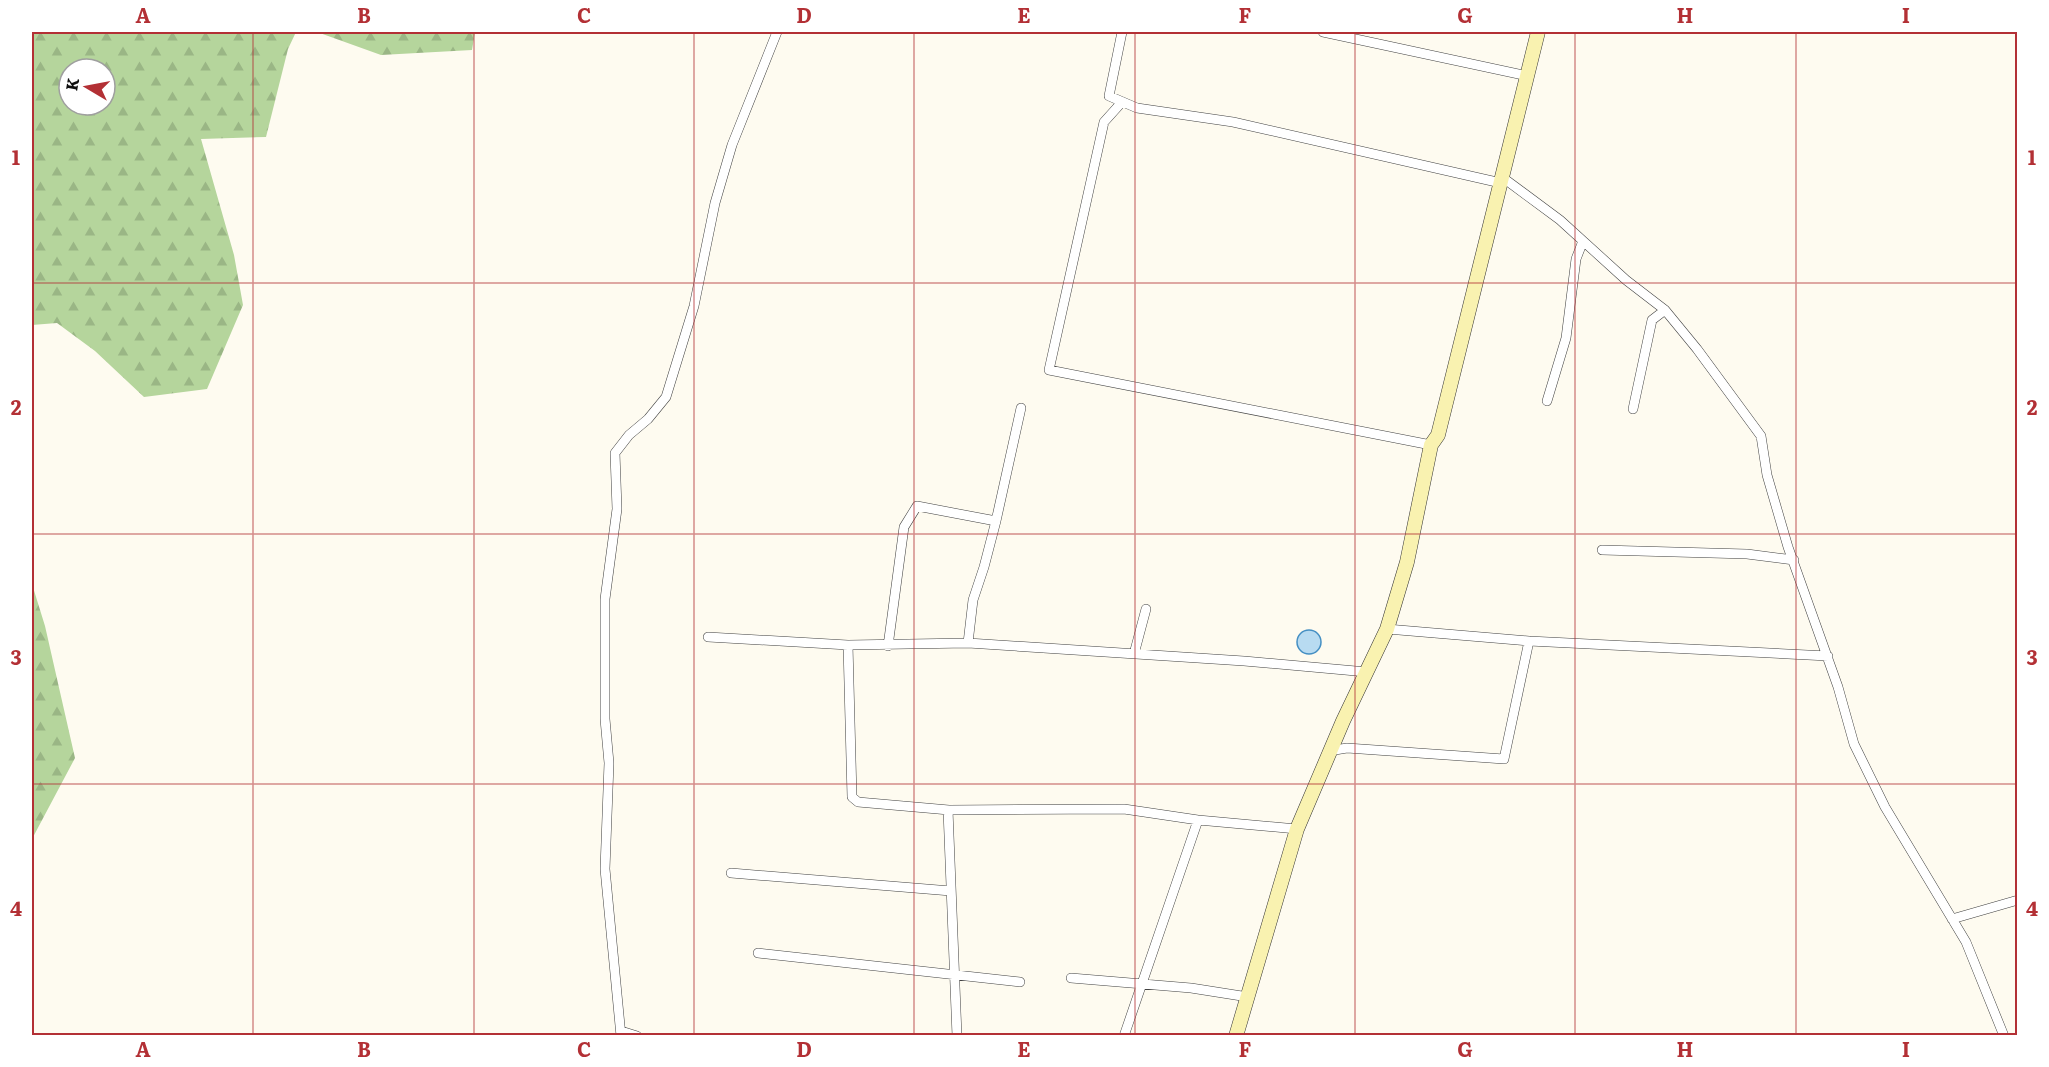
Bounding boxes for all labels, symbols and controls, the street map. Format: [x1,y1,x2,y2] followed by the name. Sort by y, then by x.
[135,0,151,29] text: A
[357,0,371,29] text: B
[577,0,591,29] text: C
[796,0,812,29] text: D
[1017,0,1031,29] text: E
[1239,0,1252,29] text: F
[1457,0,1473,29] text: G
[1677,0,1693,29] text: H
[1902,0,1910,29] text: I
[57,57,117,117] north arrow
[58,76,84,92] text: K
[12,141,20,171] text: 1
[2028,141,2036,171] text: 1
[11,391,22,421] text: 2
[2027,391,2038,421] text: 2
[10,641,22,671] text: 3
[2026,641,2038,671] text: 3
[10,892,22,922] text: 4
[2026,892,2038,922] text: 4
[135,1033,151,1063] text: A
[357,1033,371,1063] text: B
[577,1033,591,1063] text: C
[796,1033,812,1063] text: D
[1017,1033,1031,1063] text: E
[1239,1033,1252,1063] text: F
[1457,1033,1473,1063] text: G
[1677,1033,1693,1063] text: H
[1902,1033,1910,1063] text: I

